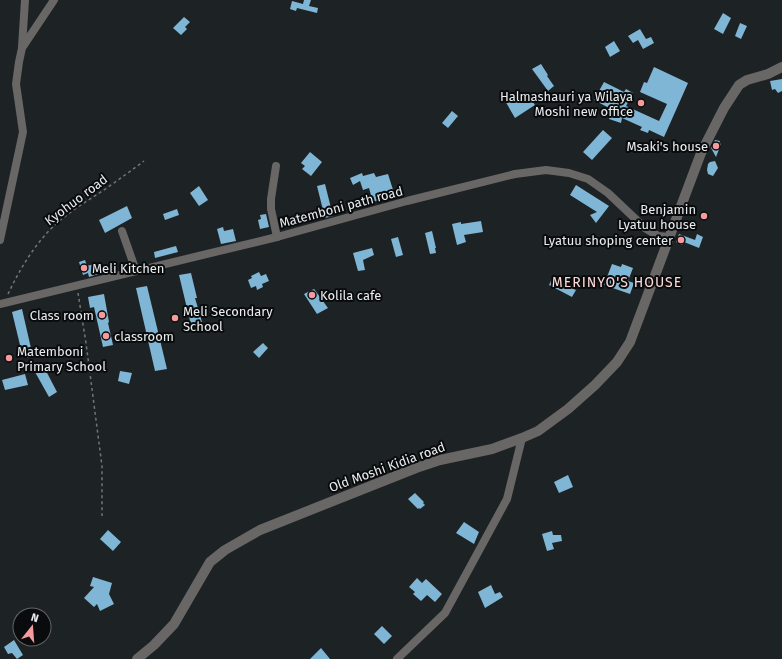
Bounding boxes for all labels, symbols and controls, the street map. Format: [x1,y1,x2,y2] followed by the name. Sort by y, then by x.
[500,89,633,119] place label: Halmashauri ya Wilaya Moshi new office
[636,98,646,108] marker: Halmashauri ya Wilaya Moshi new office
[626,139,708,154] place label: Msaki's house
[711,141,721,151] marker: Msaki's house
[42,172,110,228] street label: Kyohuo road
[278,183,404,231] street label: Matemboni path road
[618,202,696,232] place label: Benjamin Lyatuu house
[699,211,709,221] marker: Benjamin Lyatuu house
[543,233,673,248] place label: Lyatuu shoping center
[676,235,686,245] marker: Lyatuu shoping center
[92,261,164,276] place label: Meli Kitchen
[79,263,89,273] marker: Meli Kitchen
[552,274,682,291] district label: MERINYO'S HOUSE
[320,288,381,303] place label: Kolila cafe
[307,290,317,300] marker: Kolila cafe
[183,304,273,334] place label: Meli Secondary School
[30,308,94,323] place label: Class room
[97,310,107,320] marker: Class room
[170,313,180,323] marker: Meli Secondary School
[114,329,174,344] place label: classroom
[101,331,111,341] marker: classroom
[17,344,106,374] place label: Matemboni Primary School
[4,353,14,363] marker: Matemboni Primary School
[327,439,447,495] street label: Old Moshi Kidia road
[12,607,52,647] north arrow
[29,611,40,625] text: N

